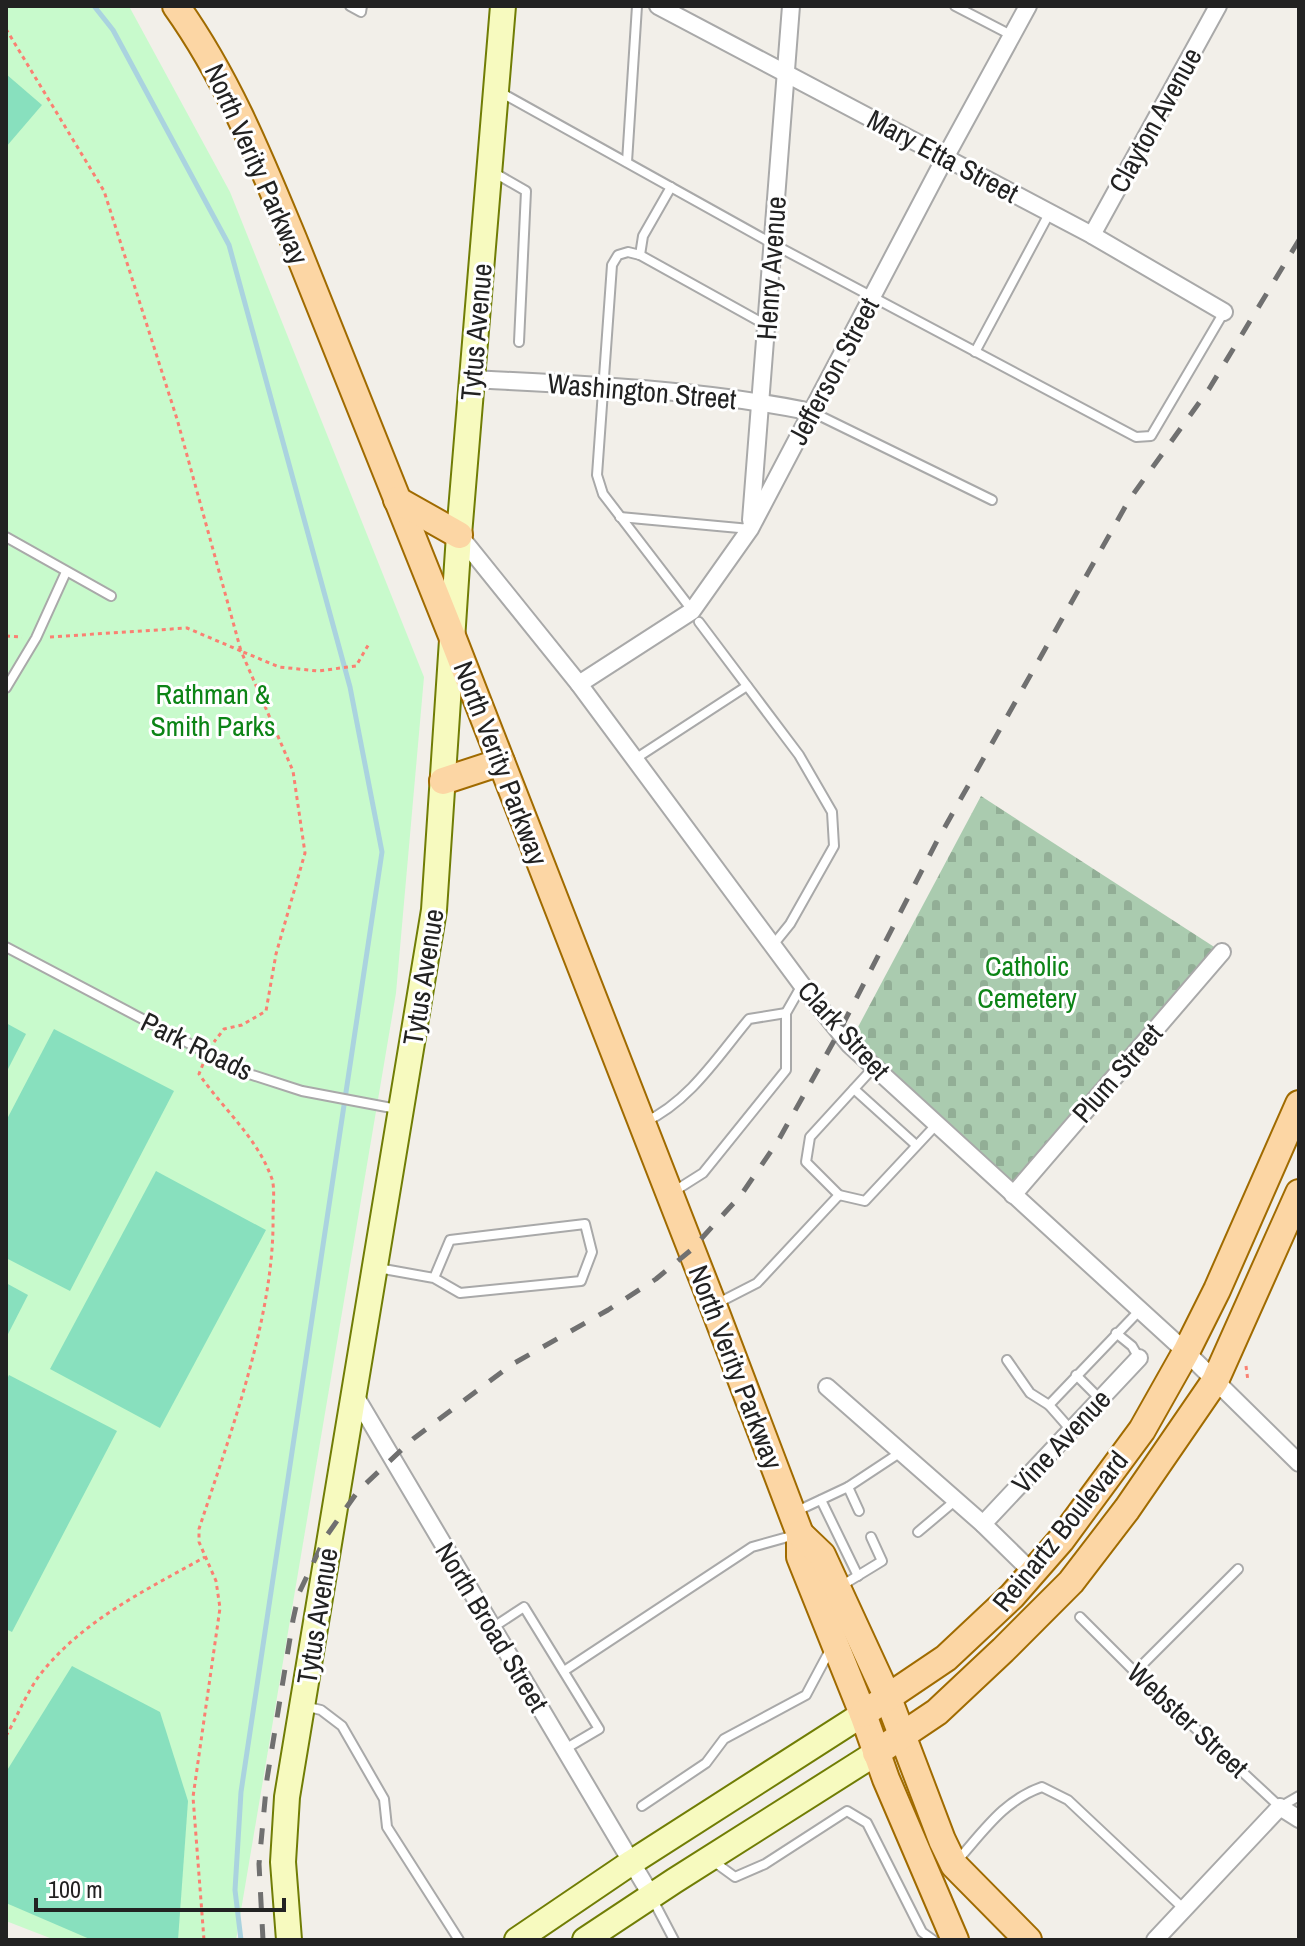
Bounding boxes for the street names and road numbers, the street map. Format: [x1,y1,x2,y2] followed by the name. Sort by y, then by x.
[1099,41,1211,199] street label: Clayton Avenue
[196,58,318,271] street label: North Verity Parkway
[861,100,1025,212] street label: Mary Etta Street
[747,195,795,341] street label: Henry Avenue
[451,262,501,402] street label: Tytus Avenue
[778,291,888,451] street label: Jefferson Street
[546,364,738,418] street label: Washington Street
[445,656,558,871] street label: North Verity Parkway
[393,906,453,1048] street label: Tytus Avenue
[789,972,899,1088] street label: Clark Street
[135,1003,259,1089] street label: Park Roads
[1063,1015,1171,1131] street label: Plum Street
[680,1260,793,1475] street label: North Verity Parkway
[1003,1381,1119,1501] street label: Vine Avenue
[983,1443,1137,1619] street label: Reinartz Boulevard
[426,1535,558,1719] street label: North Broad Street
[287,1545,347,1687] street label: Tytus Avenue
[1119,1654,1257,1786] street label: Webster Street

